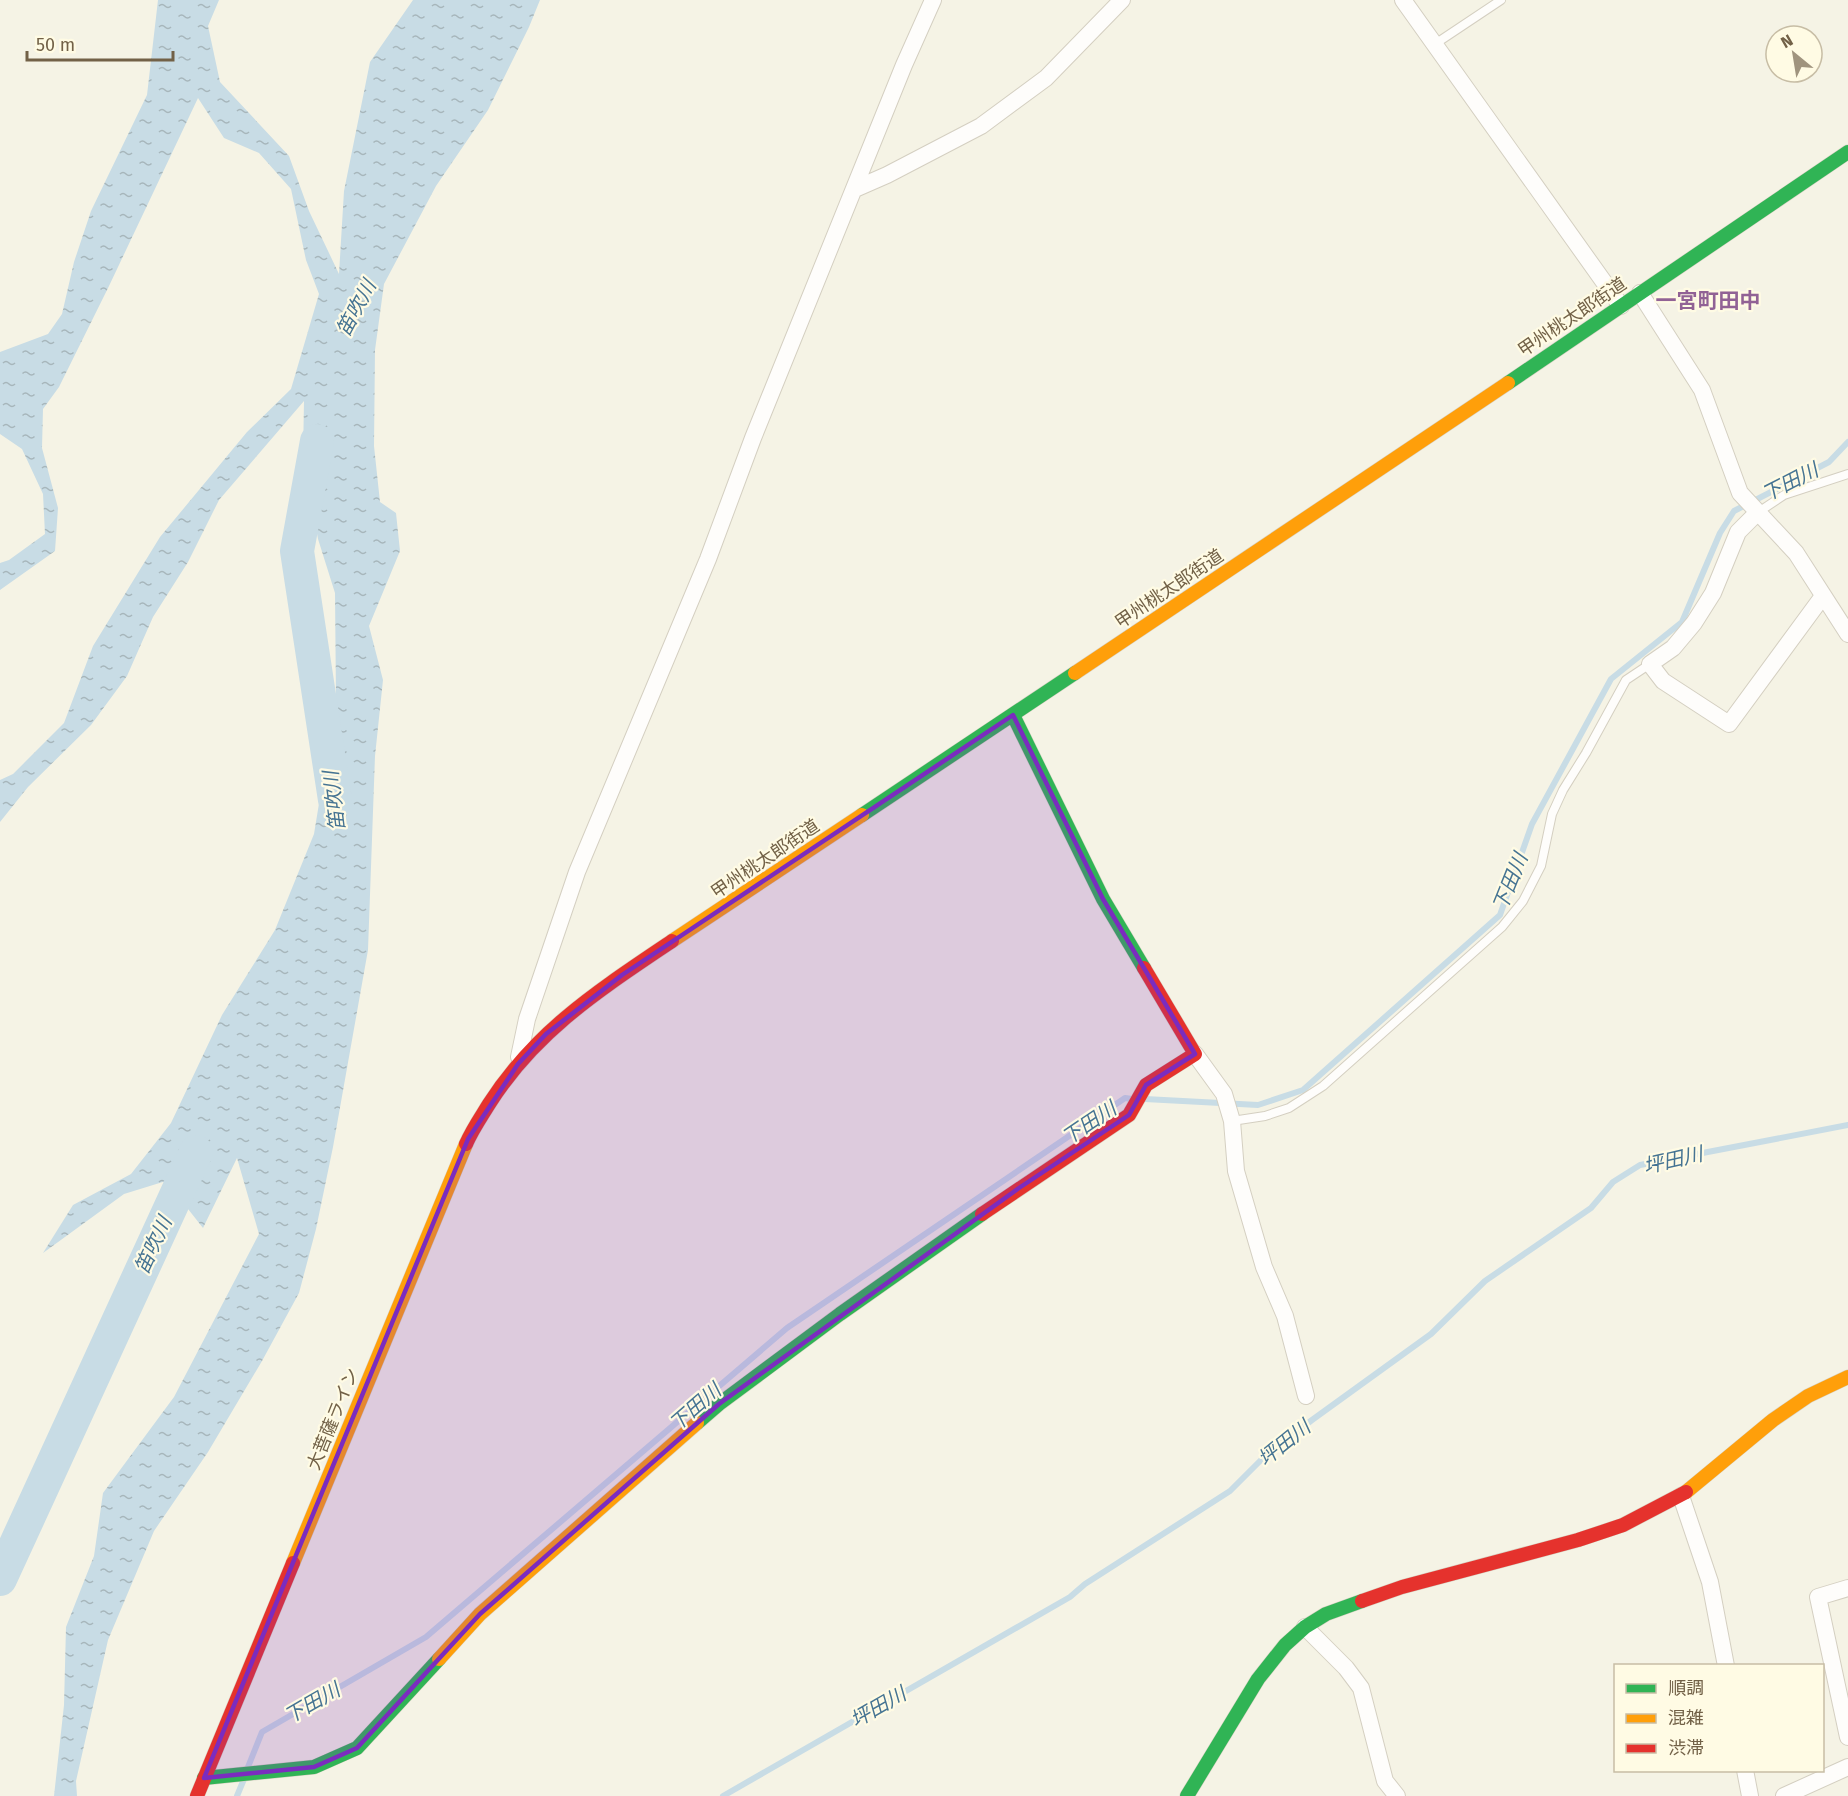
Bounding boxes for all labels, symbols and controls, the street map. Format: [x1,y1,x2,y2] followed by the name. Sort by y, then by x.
[27,24,172,62] scale bar
[1764,24,1824,84] north arrow
[1777,31,1796,52] text: N
[36,34,75,56] text: 50 m
[1514,273,1630,361] street label: 甲州桃太郎街道
[331,274,382,340] water label: 笛吹川
[1656,288,1761,314] district label: 一宮町田中
[1758,457,1824,506] water label: 下田川
[1111,545,1227,633] street label: 甲州桃太郎街道
[318,768,350,832] water label: 笛吹川
[707,815,823,903] street label: 甲州桃太郎街道
[1488,848,1533,914] water label: 下田川
[1057,1095,1122,1150] water label: 下田川
[1641,1141,1707,1178] water label: 坪田川
[129,1211,177,1277] water label: 笛吹川
[303,1365,363,1473] street label: 大菩薩ライン
[664,1377,727,1436] water label: 下田川
[1253,1414,1316,1471] water label: 坪田川
[1614,1664,1824,1772] legend
[280,1677,346,1728] water label: 下田川
[1668,1677,1704,1699] text: 順調
[846,1681,912,1732] water label: 坪田川
[1668,1707,1704,1729] text: 混雑
[1668,1737,1704,1759] text: 渋滞

